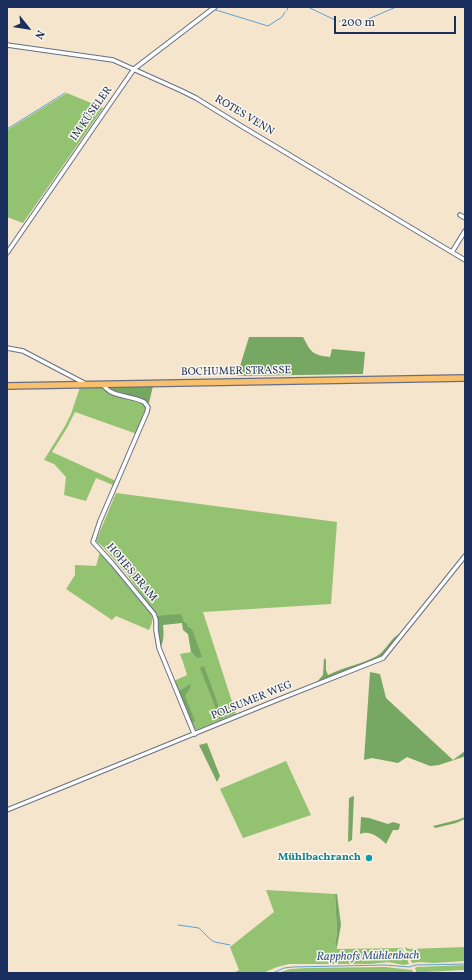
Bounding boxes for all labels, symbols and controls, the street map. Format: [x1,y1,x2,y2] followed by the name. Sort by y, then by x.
[8,8,48,48] north arrow
[336,8,458,34] scale bar
[341,15,375,31] text: 200 m
[30,27,47,41] text: N
[68,84,116,144] street label: IM KÜSELER
[212,93,276,139] street label: ROTES VENN
[181,364,291,380] street label: BOCHUMER STRASSE
[103,541,159,605] street label: HOHES BRAM
[209,679,295,723] street label: POLSUMER WEG
[278,851,361,865] place label: Mühlbachranch
[364,853,374,863] marker: Mühlbachranch
[316,949,420,965] water label: Rapphofs Mühlenbach

